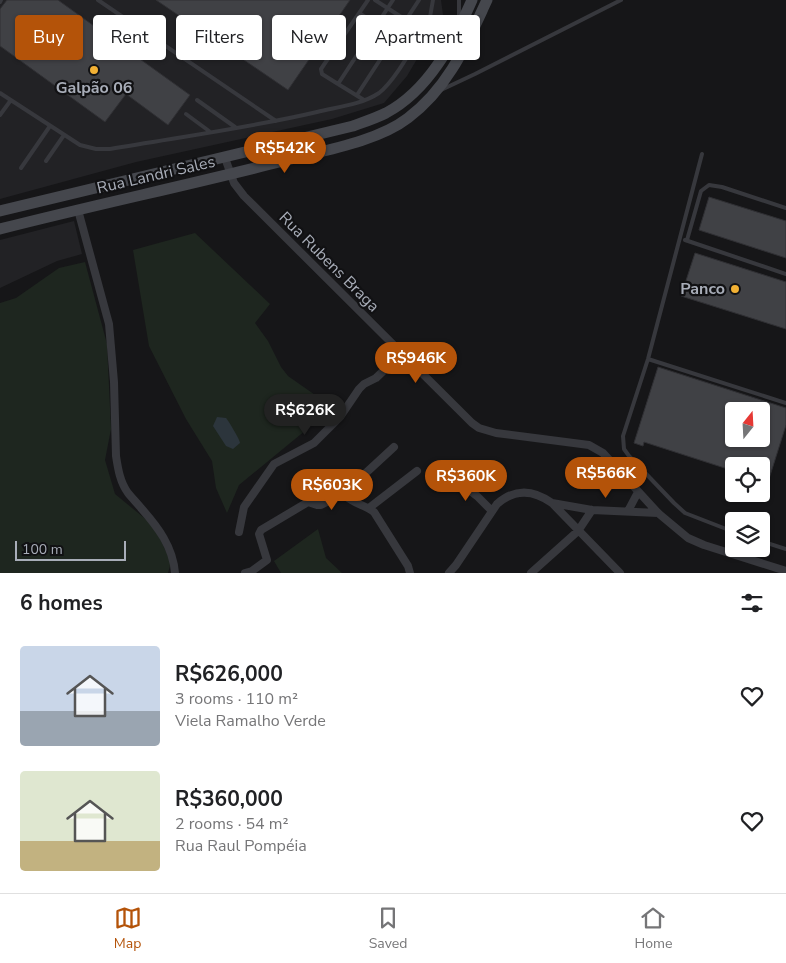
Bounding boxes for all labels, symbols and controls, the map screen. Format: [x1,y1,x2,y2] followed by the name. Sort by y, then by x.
[15,15,83,60] chip: Buy
[93,15,166,60] chip: Rent
[176,15,262,60] chip: Filters
[272,15,346,60] chip: New
[356,15,480,60] chip: Apartment
[88,64,100,76] marker: Galpão 06
[56,77,132,99] place label: Galpão 06
[244,132,326,174] pin: R$542K
[255,137,315,159] text: R$542K
[95,151,217,199] street label: Rua Landri Sales
[274,207,384,317] street label: Rua Rubens Braga
[680,278,725,300] place label: Panco
[729,283,741,295] marker: Panco
[375,342,457,384] pin: R$946K
[386,347,446,369] text: R$946K
[264,394,346,436] pin: R$626K
[275,399,335,421] text: R$626K
[725,402,770,448] north arrow
[725,402,770,557] map controls
[565,456,647,499] pin: R$566K
[725,457,770,502] button: locate
[425,460,507,502] pin: R$360K
[576,462,636,484] text: R$566K
[436,465,496,487] text: R$360K
[291,468,373,511] pin: R$603K
[302,474,362,496] text: R$603K
[725,512,770,557] button: layers
[15,538,126,561] scale bar
[22,540,63,559] text: 100 m
[20,589,103,617] text: 6 homes
[738,589,766,617] icon: filters
[175,660,283,688] text: R$626,000
[60,666,120,726] icon: home
[738,682,766,710] icon: heart
[175,688,298,710] text: 3 rooms · 110 m²
[175,710,326,732] text: Viela Ramalho Verde
[175,785,283,813] text: R$360,000
[60,791,120,851] icon: home
[738,807,766,835] icon: heart
[175,813,288,835] text: 2 rooms · 54 m²
[175,835,307,857] text: Rua Raul Pompéia
[114,904,142,953] tab: Map
[369,904,407,953] tab: Saved
[635,904,672,953] tab: Home

